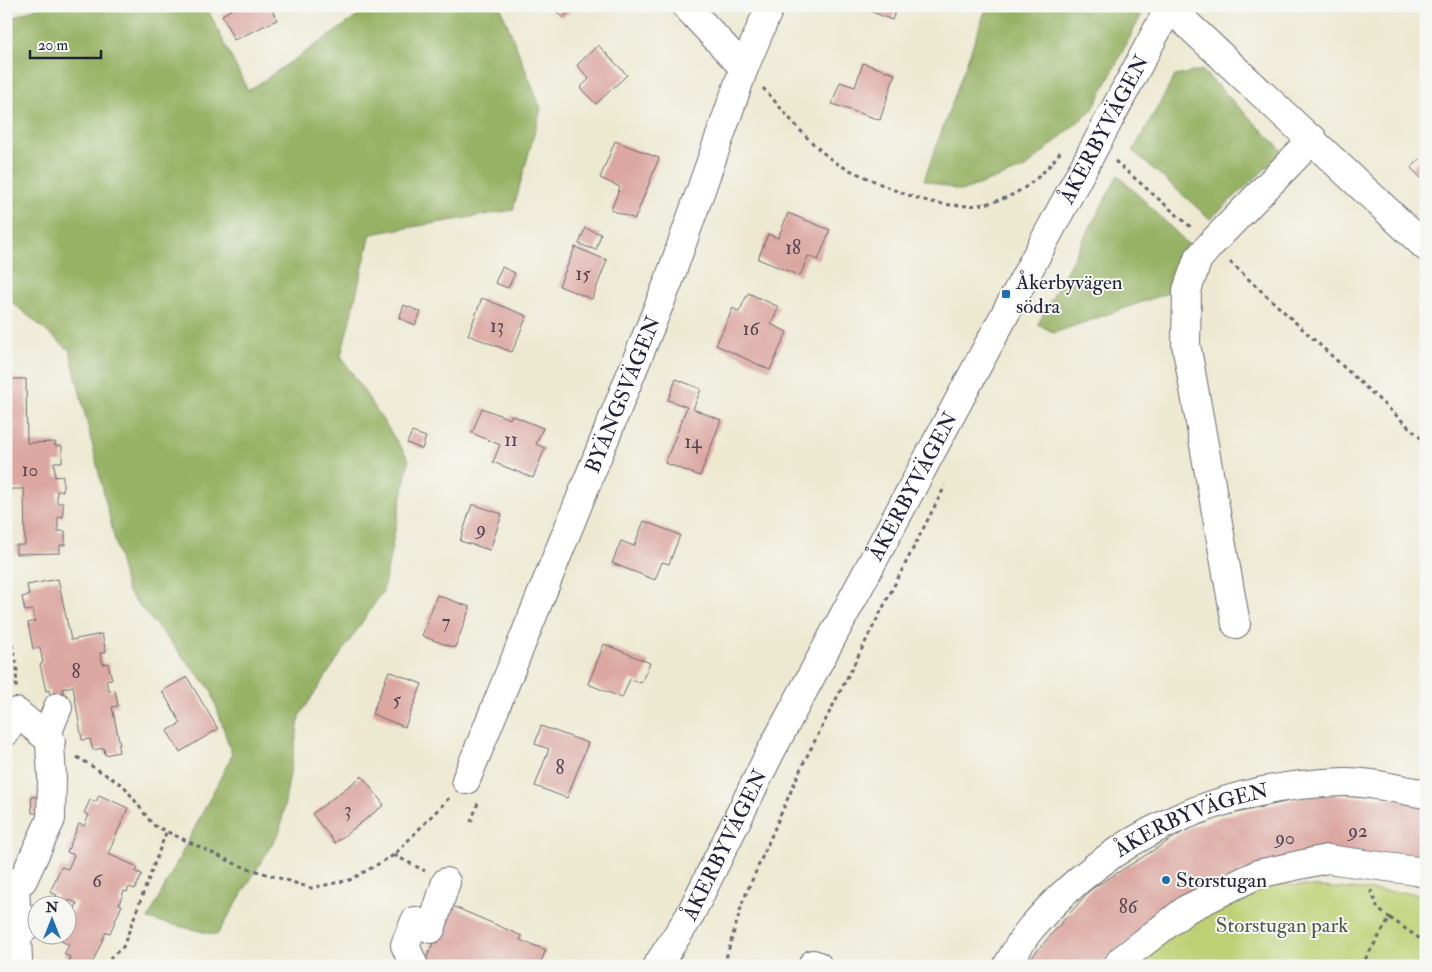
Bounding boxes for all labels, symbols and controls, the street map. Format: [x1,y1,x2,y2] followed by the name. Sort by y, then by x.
[30,28,101,60] scale bar
[38,36,68,55] text: 20 m
[1053,50,1155,209] street label: ÅKERBYVÄGEN
[785,236,801,260] house number: 18
[575,262,591,286] house number: 15
[1015,269,1123,320] place label: Åkerbyvägen södra
[1000,288,1012,300] marker: Åkerbyvägen södra
[579,312,667,477] street label: BYÄNGSVÄGEN
[490,314,504,338] house number: 13
[743,317,761,341] house number: 16
[862,407,964,566] street label: ÅKERBYVÄGEN
[504,428,518,452] house number: 11
[684,430,702,454] house number: 14
[22,458,38,482] house number: 10
[474,517,486,541] house number: 9
[442,610,451,634] house number: 7
[72,660,81,684] house number: 8
[393,688,402,712] house number: 5
[556,756,565,780] house number: 8
[676,765,774,926] street label: ÅKERBYVÄGEN
[1108,777,1271,864] street label: ÅKERBYVÄGEN
[344,798,352,822] house number: 3
[1346,819,1368,843] house number: 92
[1273,826,1295,850] house number: 90
[1176,867,1267,894] place label: Storstugan
[92,869,103,893] house number: 6
[1160,874,1172,886] marker: Storstugan
[28,894,78,944] north arrow
[1119,895,1139,919] house number: 86
[45,899,59,916] text: N
[1216,912,1348,939] park label: Storstugan park

